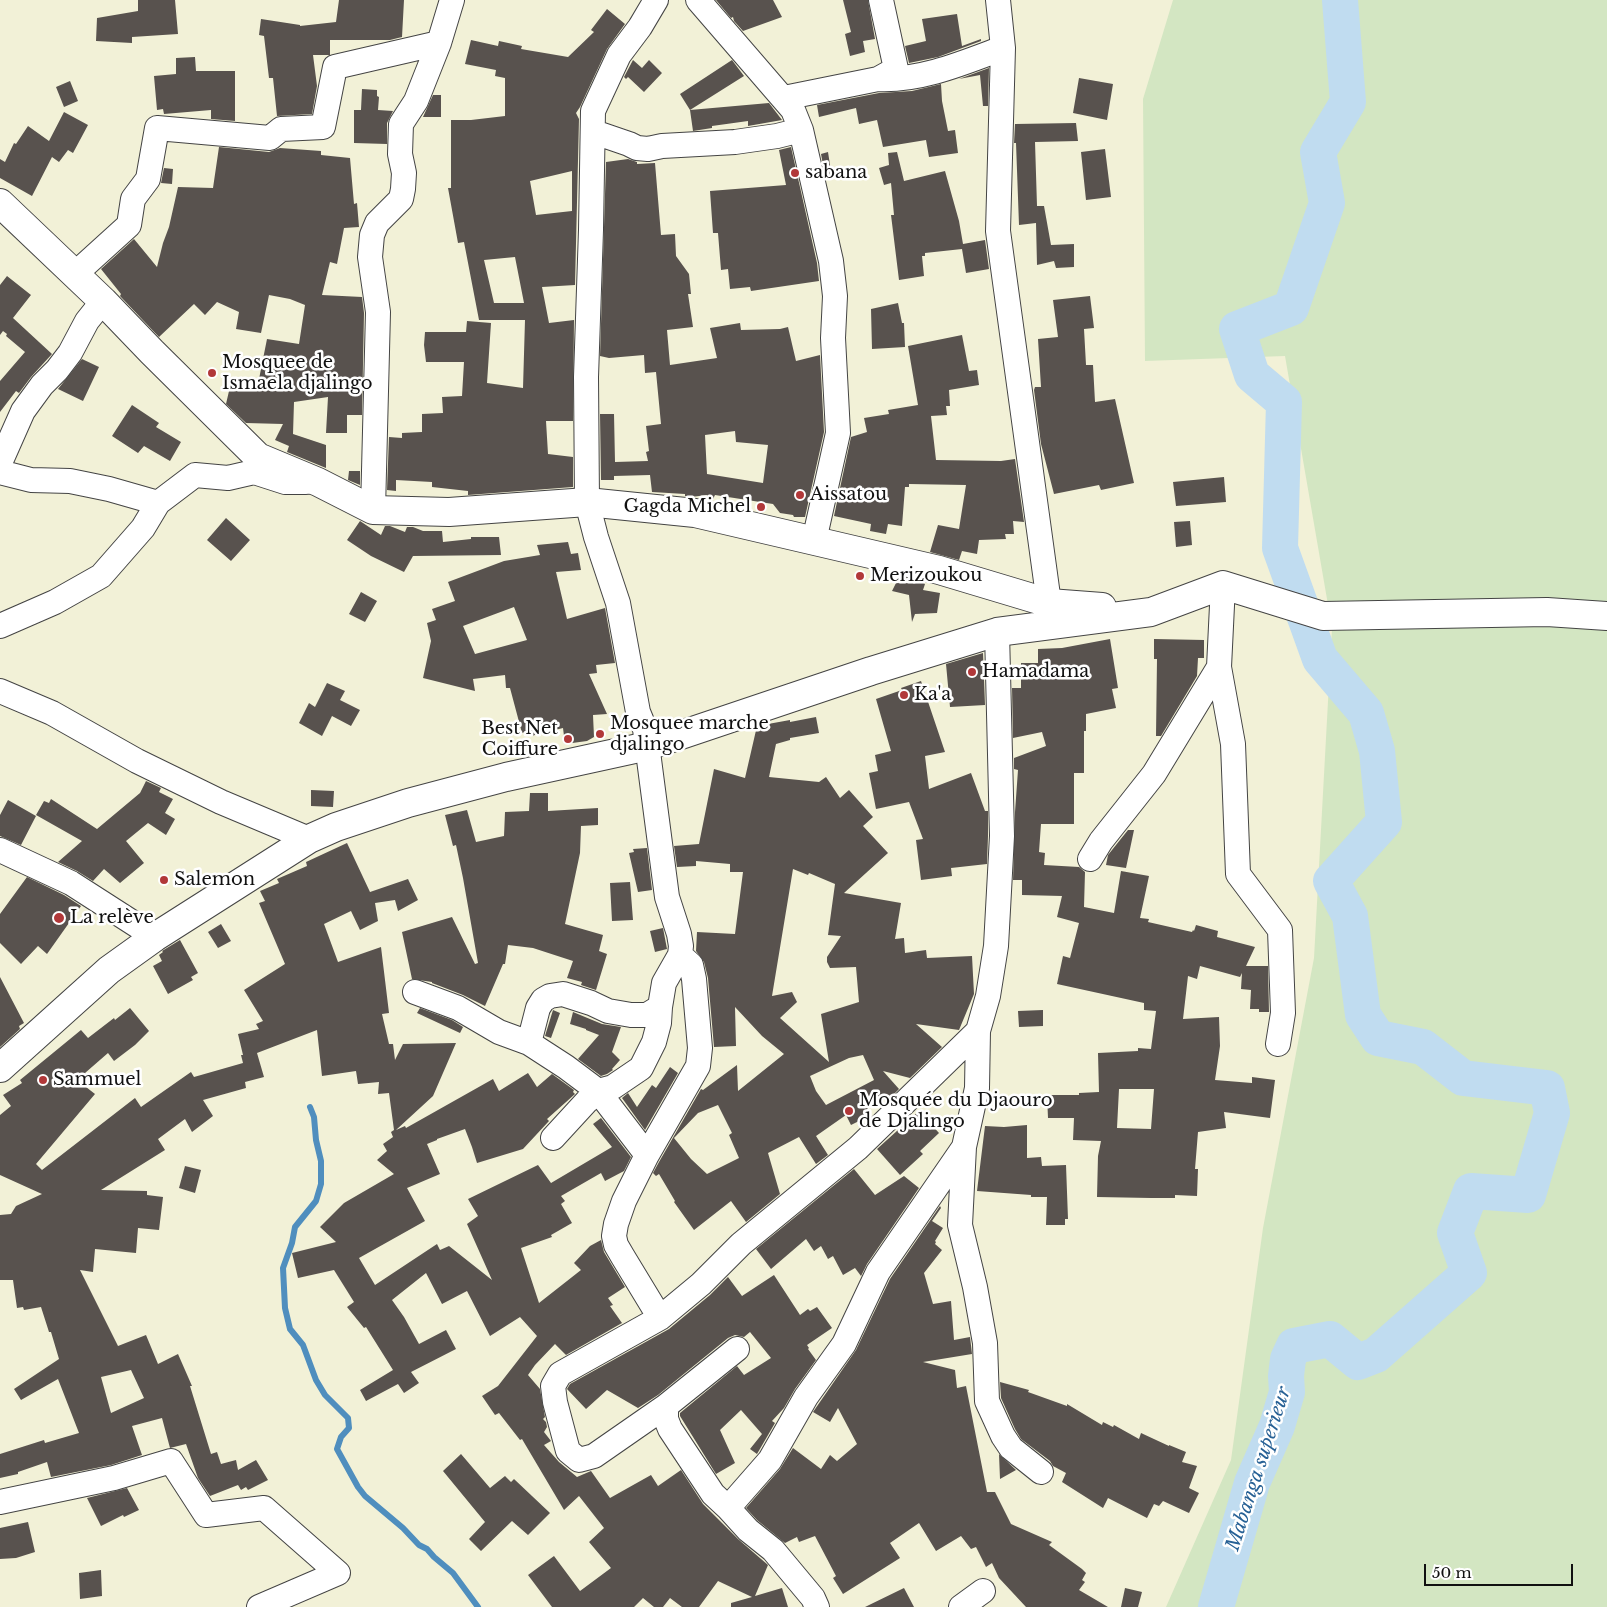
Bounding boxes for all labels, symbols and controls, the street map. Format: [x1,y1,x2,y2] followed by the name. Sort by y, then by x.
[805,162,867,184] place label: sabana
[789,167,801,179] marker: sabana
[222,352,373,394] place label: Mosquee de Ismaela djalingo
[206,367,218,379] marker: Mosquee de Ismaela djalingo
[810,484,887,506] place label: Aissatou
[794,489,806,501] marker: Aissatou
[623,496,751,518] place label: Gagda Michel
[755,501,767,513] marker: Gagda Michel
[870,565,982,587] place label: Merizoukou
[854,570,866,582] marker: Merizoukou
[982,661,1089,683] place label: Hamadama
[966,666,978,678] marker: Hamadama
[914,684,951,706] place label: Ka'a
[898,689,910,701] marker: Ka'a
[610,713,769,756] place label: Mosquee marche djalingo
[481,718,558,761] place label: Best Net Coiffure
[594,728,606,740] marker: Mosquee marche djalingo
[562,733,574,745] marker: Best Net Coiffure
[174,869,255,891] place label: Salemon
[158,874,170,886] marker: Salemon
[70,907,154,929] place label: La relève
[52,911,66,925] marker: La relève
[53,1069,141,1091] place label: Sammuel
[37,1074,49,1086] marker: Sammuel
[859,1090,1052,1132] place label: Mosquée du Djaouro de Djalingo
[843,1105,855,1117] marker: Mosquée du Djaouro de Djalingo
[1222,1384,1296,1554] water label: Mabanga superieur
[1427,1554,1576,1586] scale bar
[1432,1563,1472,1582] text: 50 m

